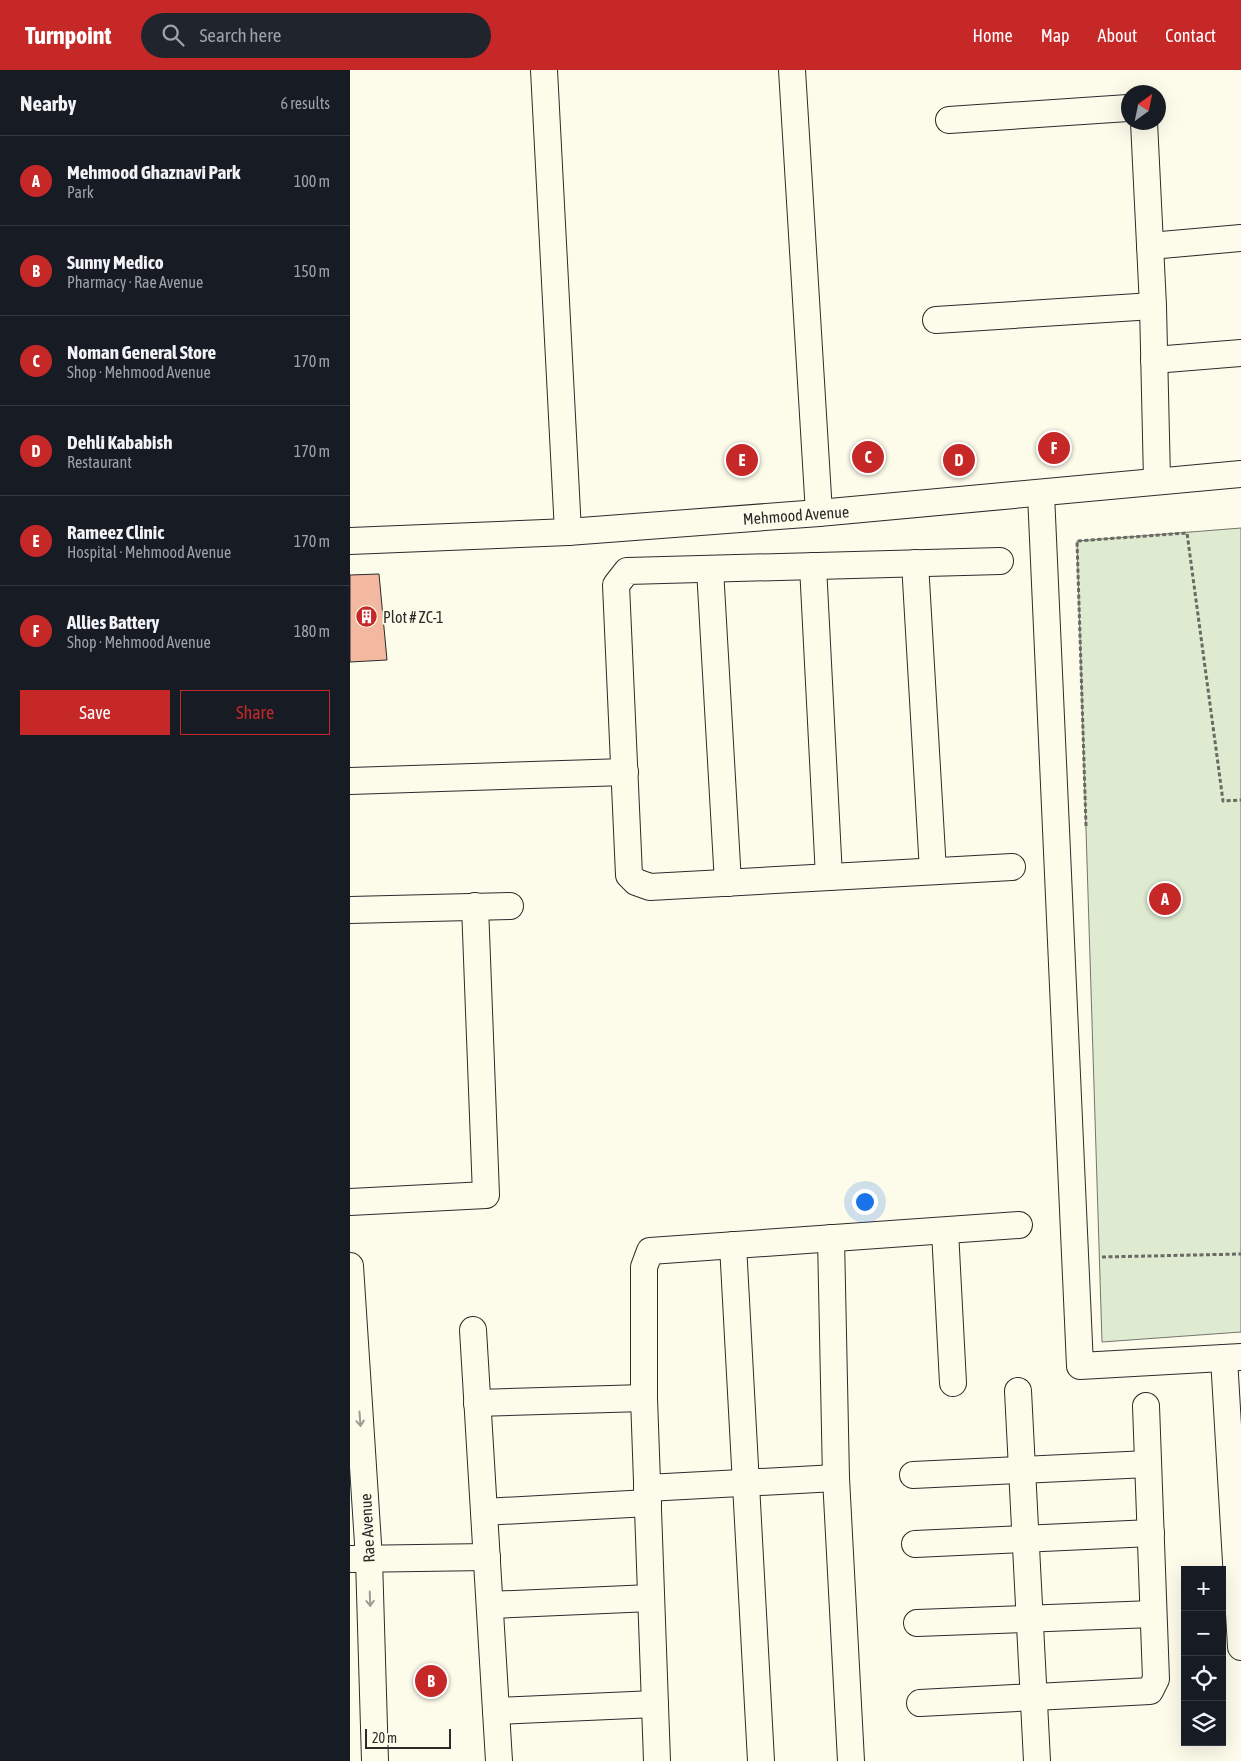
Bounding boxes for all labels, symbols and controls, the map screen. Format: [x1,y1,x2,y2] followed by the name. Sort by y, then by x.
[141,13,491,58] search box
[159,21,187,49] icon: search
[25,22,111,49] text: Turnpoint
[199,24,281,46] text: Search here
[973,25,1013,46] text: Home
[1041,25,1070,46] text: Map
[1098,25,1137,46] text: About
[1165,25,1216,46] text: Contact
[1121,85,1166,130] north arrow
[20,91,76,115] text: Nearby
[280,94,330,112] text: 6 results
[67,161,240,183] text: Mehmood Ghaznavi Park
[32,172,40,190] text: A
[294,172,330,190] text: 100 m
[67,183,94,201] text: Park
[67,251,164,273] text: Sunny Medico
[32,262,40,280] text: B
[294,262,330,280] text: 150 m
[67,273,203,291] text: Pharmacy · Rae Avenue
[67,341,216,363] text: Noman General Store
[32,352,40,370] text: C
[294,352,330,370] text: 170 m
[67,363,211,381] text: Shop · Mehmood Avenue
[1038,429,1070,467] pin: F
[67,431,172,453] text: Dehli Kababish
[852,438,884,476] pin: C
[726,441,758,479] pin: E
[943,441,975,479] pin: D
[32,442,40,460] text: D
[294,442,330,460] text: 170 m
[67,453,132,471] text: Restaurant
[742,502,850,528] street label: Mehmood Avenue
[67,521,164,543] text: Rameez Clinic
[33,532,39,550] text: E
[294,532,330,550] text: 170 m
[67,543,231,561] text: Hospital · Mehmood Avenue
[355,605,379,629] building icon: Plot # ZC-1
[383,608,444,626] place label: Plot # ZC-1
[67,611,159,633] text: Allies Battery
[33,622,39,640] text: F
[294,622,330,640] text: 180 m
[67,633,211,651] text: Shop · Mehmood Avenue
[20,690,170,735] button: Save
[180,690,330,735] button: Share
[1149,880,1181,918] pin: A
[852,1189,878,1215] your location
[355,1411,364,1427] one-way arrow
[356,1493,378,1563] street label: Rae Avenue
[1181,1566,1226,1746] map controls
[1181,1566,1226,1611] button: +
[365,1590,375,1606] one-way arrow
[1181,1611,1226,1656] button: −
[1181,1656,1226,1701] button: locate
[415,1662,447,1700] pin: B
[1181,1701,1226,1746] button: layers
[365,1726,451,1749] scale bar
[372,1730,397,1746] text: 20 m

